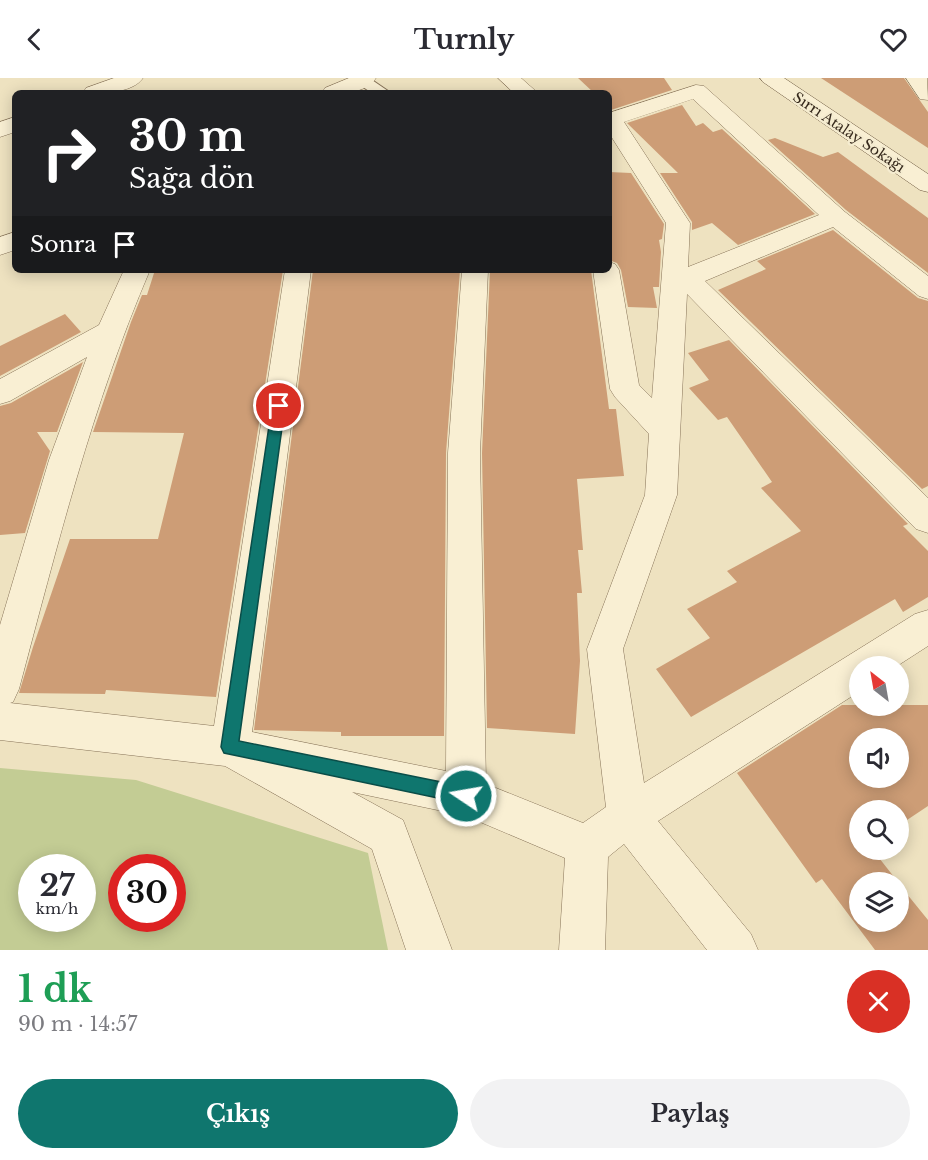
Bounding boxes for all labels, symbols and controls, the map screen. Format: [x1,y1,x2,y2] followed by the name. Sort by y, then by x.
[18,23,51,56] icon: back
[414,23,514,56] text: Turnly
[877,23,910,56] icon: heart
[789,88,909,176] street label: Sırrı Atalay Sokağı
[129,110,245,162] text: 30 m
[30,114,108,192] icon: right
[129,162,254,195] text: Sağa dön
[108,228,141,261] icon: arrive
[30,231,96,258] text: Sonra
[253,380,304,431] pin
[262,389,295,422] icon: arrive
[849,656,909,716] north arrow
[849,656,909,932] map controls
[849,728,909,788] button: sound
[434,764,498,828] position arrow
[849,800,909,860] button: search
[108,854,186,932] speed limit sign: 30
[39,867,75,904] text: 27
[849,872,909,932] button: layers
[36,899,78,918] text: km/h
[18,967,92,1012] text: 1 dk
[847,970,910,1033] button: close
[18,1012,137,1036] text: 90 m · 14:57
[18,1079,458,1148] button: Çıkış
[470,1079,910,1148] button: Paylaş

